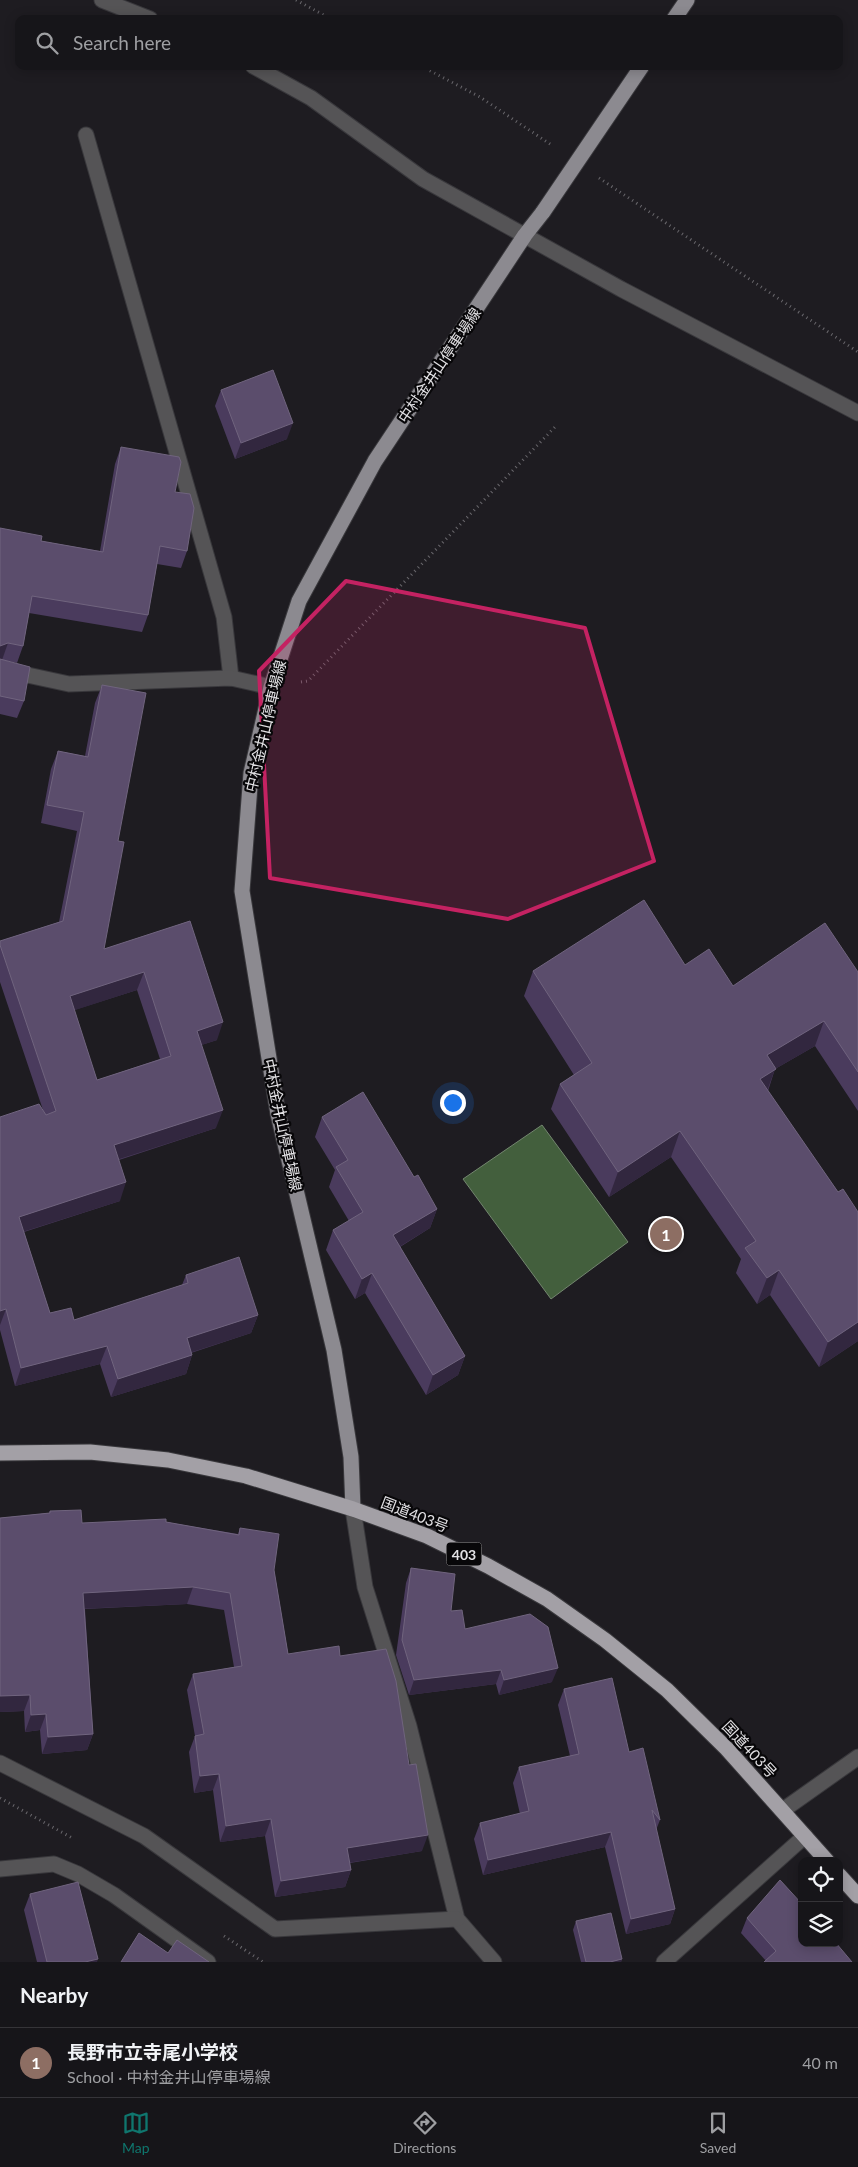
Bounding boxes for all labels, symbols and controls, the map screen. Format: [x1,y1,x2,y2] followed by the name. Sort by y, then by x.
[15,15,843,70] search box
[33,29,61,57] icon: search
[73,31,171,54] text: Search here
[394,304,484,426] street label: 中村金井山停車場線
[241,658,289,794] street label: 中村金井山停車場線
[260,1057,306,1193] street label: 中村金井山停車場線
[440,1090,466,1116] your location
[650,1215,682,1253] pin: 1
[379,1493,451,1535] street label: 国道403号
[446,1542,482,1566] road number: 403
[719,1717,781,1781] street label: 国道403号
[798,1857,843,1947] map controls
[798,1857,843,1902] button: locate
[798,1902,843,1947] button: layers
[20,1982,88,2007] text: Nearby
[67,2040,238,2063] text: 長野市立寺尾小学校
[31,2053,41,2072] text: 1
[802,2053,838,2072] text: 40 m
[67,2067,270,2086] text: School · 中村金井山停車場線
[122,2109,150,2156] tab: Map
[393,2109,456,2156] tab: Directions
[700,2109,736,2156] tab: Saved

